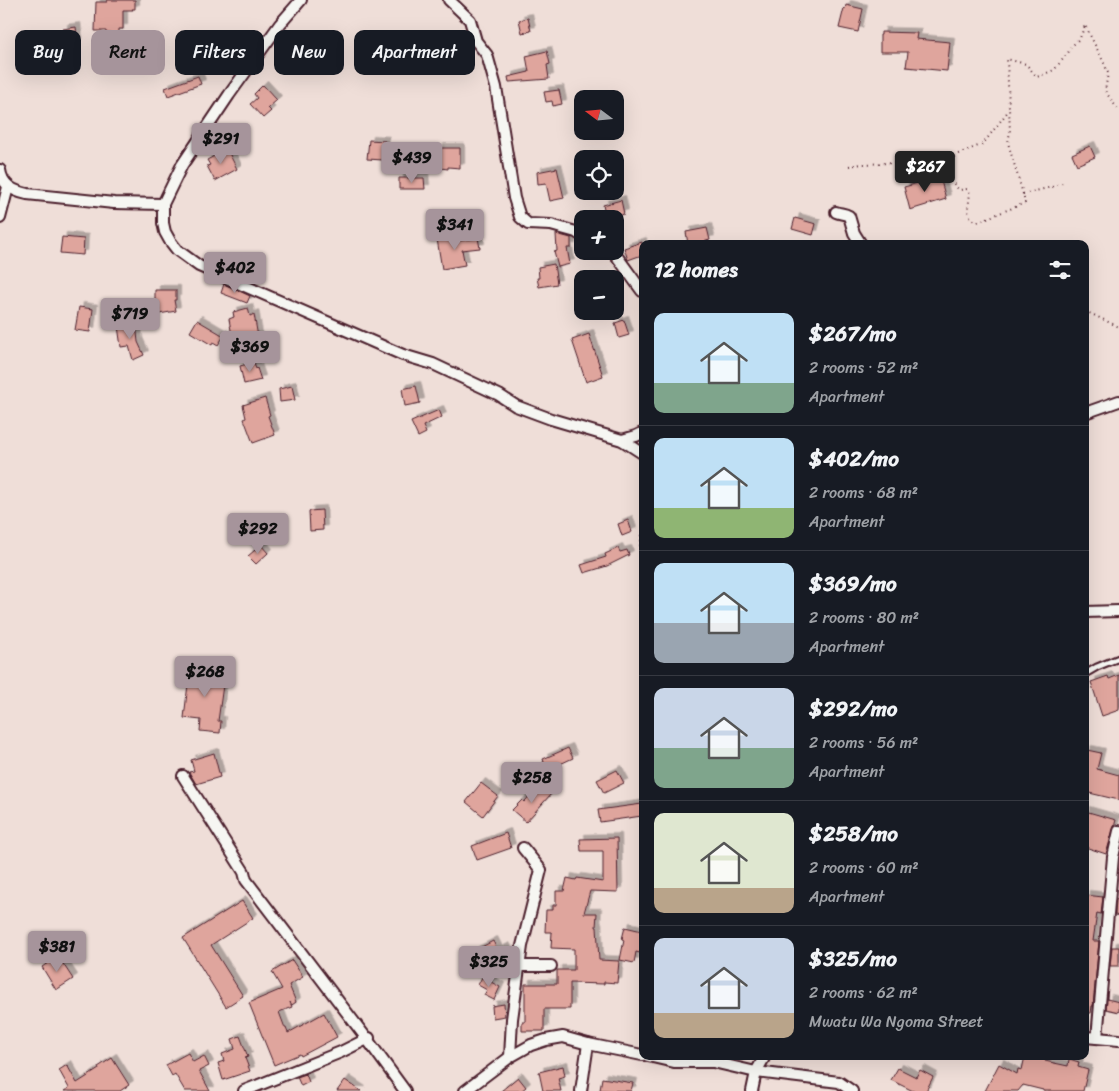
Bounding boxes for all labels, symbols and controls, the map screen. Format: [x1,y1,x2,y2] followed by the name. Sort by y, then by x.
[15,30,81,75] chip: Buy
[91,30,165,75] chip: Rent
[175,30,264,75] chip: Filters
[274,30,344,75] chip: New
[354,30,475,75] chip: Apartment
[574,90,624,140] north arrow
[574,90,624,320] map controls
[191,122,251,165] pin: $291
[203,124,239,153] text: $291
[382,142,442,184] pin: $439
[392,143,432,172] text: $439
[574,150,624,200] button: locate
[895,150,955,193] pin: $267
[906,152,944,181] text: $267
[425,208,485,251] pin: $341
[437,210,473,239] text: $341
[574,210,624,260] button: +
[654,251,738,289] text: 12 homes
[205,252,265,294] pin: $402
[215,253,255,282] text: $402
[1046,256,1074,284] icon: filters
[574,270,624,320] button: −
[100,298,160,340] pin: $719
[112,299,148,328] text: $719
[809,315,896,353] text: $267/mo
[220,330,280,373] pin: $369
[231,332,269,361] text: $369
[694,333,754,393] icon: home
[809,353,918,382] text: 2 rooms · 52 m²
[809,382,885,411] text: Apartment
[809,440,899,478] text: $402/mo
[694,458,754,518] icon: home
[809,478,918,507] text: 2 rooms · 68 m²
[809,507,885,536] text: Apartment
[228,512,288,555] pin: $292
[238,514,278,543] text: $292
[809,565,897,603] text: $369/mo
[694,583,754,643] icon: home
[809,603,919,632] text: 2 rooms · 80 m²
[809,632,885,661] text: Apartment
[175,656,235,698] pin: $268
[186,657,224,686] text: $268
[809,690,897,728] text: $292/mo
[694,708,754,768] icon: home
[809,728,918,757] text: 2 rooms · 56 m²
[809,757,885,786] text: Apartment
[502,762,562,804] pin: $258
[512,763,552,792] text: $258
[809,815,898,853] text: $258/mo
[694,833,754,893] icon: home
[809,853,919,882] text: 2 rooms · 60 m²
[809,882,885,911] text: Apartment
[27,930,87,973] pin: $381
[39,932,75,961] text: $381
[809,940,897,978] text: $325/mo
[459,946,519,988] pin: $325
[470,947,508,976] text: $325
[694,958,754,1018] icon: home
[809,978,918,1007] text: 2 rooms · 62 m²
[809,1007,984,1036] text: Mwatu Wa Ngoma Street

